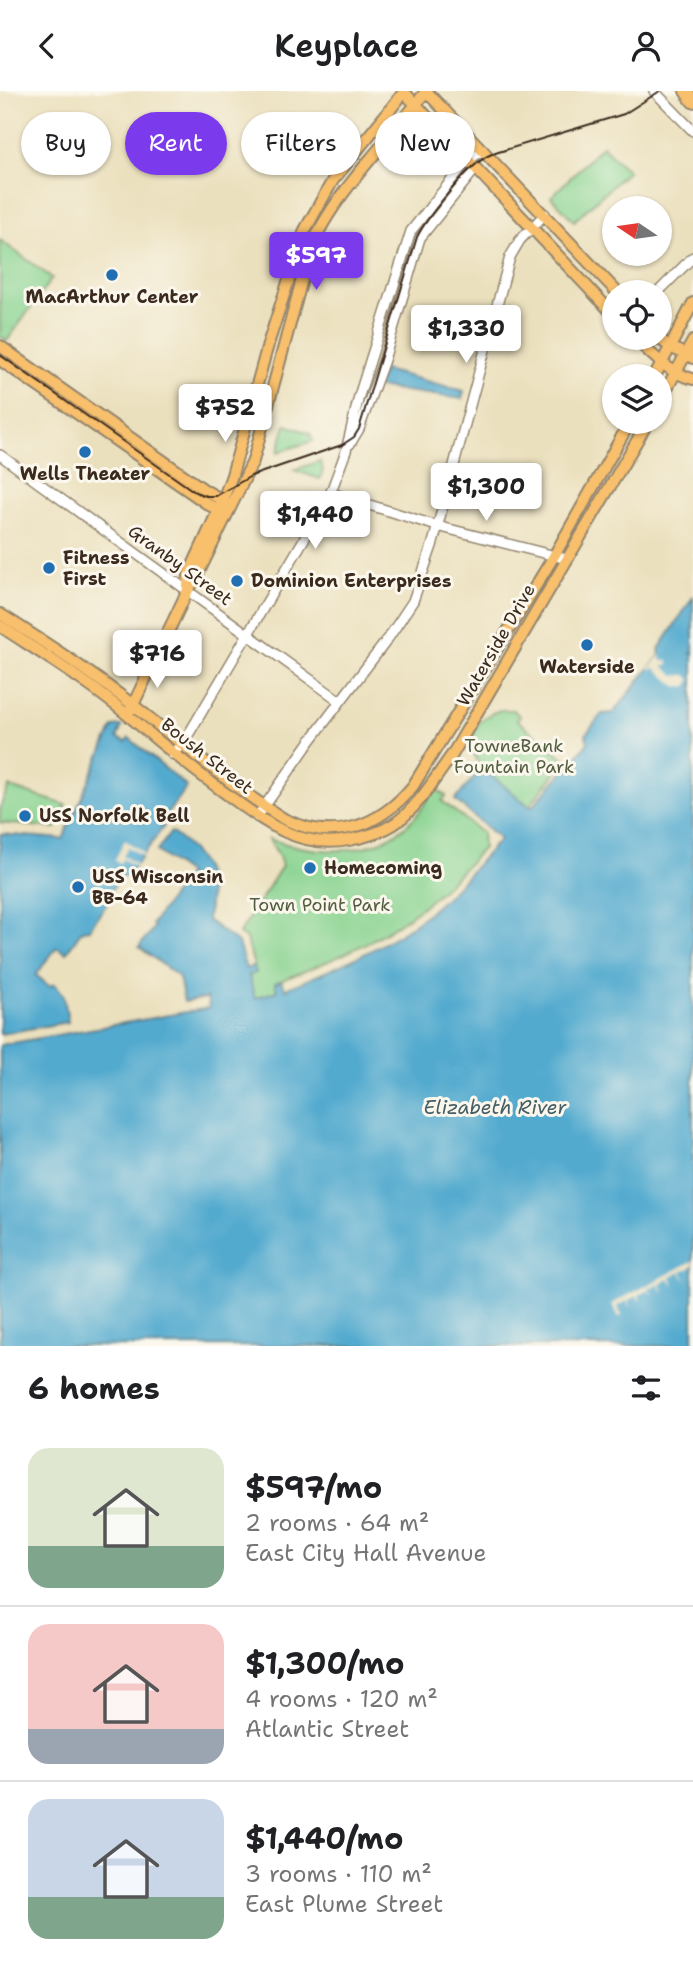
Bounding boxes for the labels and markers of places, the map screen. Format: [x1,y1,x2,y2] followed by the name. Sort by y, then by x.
[275,233,357,292] pin: $597
[104,267,120,283] marker: MacArthur Center
[26,285,199,309] place label: MacArthur Center
[409,306,523,365] pin: $1,330
[184,385,266,444] pin: $752
[77,444,93,460] marker: Wells Theater
[20,462,151,486] place label: Wells Theater
[429,463,543,523] pin: $1,300
[258,491,372,551] pin: $1,440
[63,546,130,591] place label: Fitness First
[41,560,57,576] marker: Fitness First
[251,569,451,593] place label: Dominion Enterprises
[229,573,245,589] marker: Dominion Enterprises
[116,631,198,690] pin: $716
[579,637,595,653] marker: Waterside
[539,655,635,679] place label: Waterside
[39,804,190,828] place label: USS Norfolk Bell
[17,808,33,824] marker: USS Norfolk Bell
[324,856,442,880] place label: Homecoming
[302,860,318,876] marker: Homecoming
[92,865,223,910] place label: USS Wisconsin BB-64
[70,879,86,895] marker: USS Wisconsin BB-64

